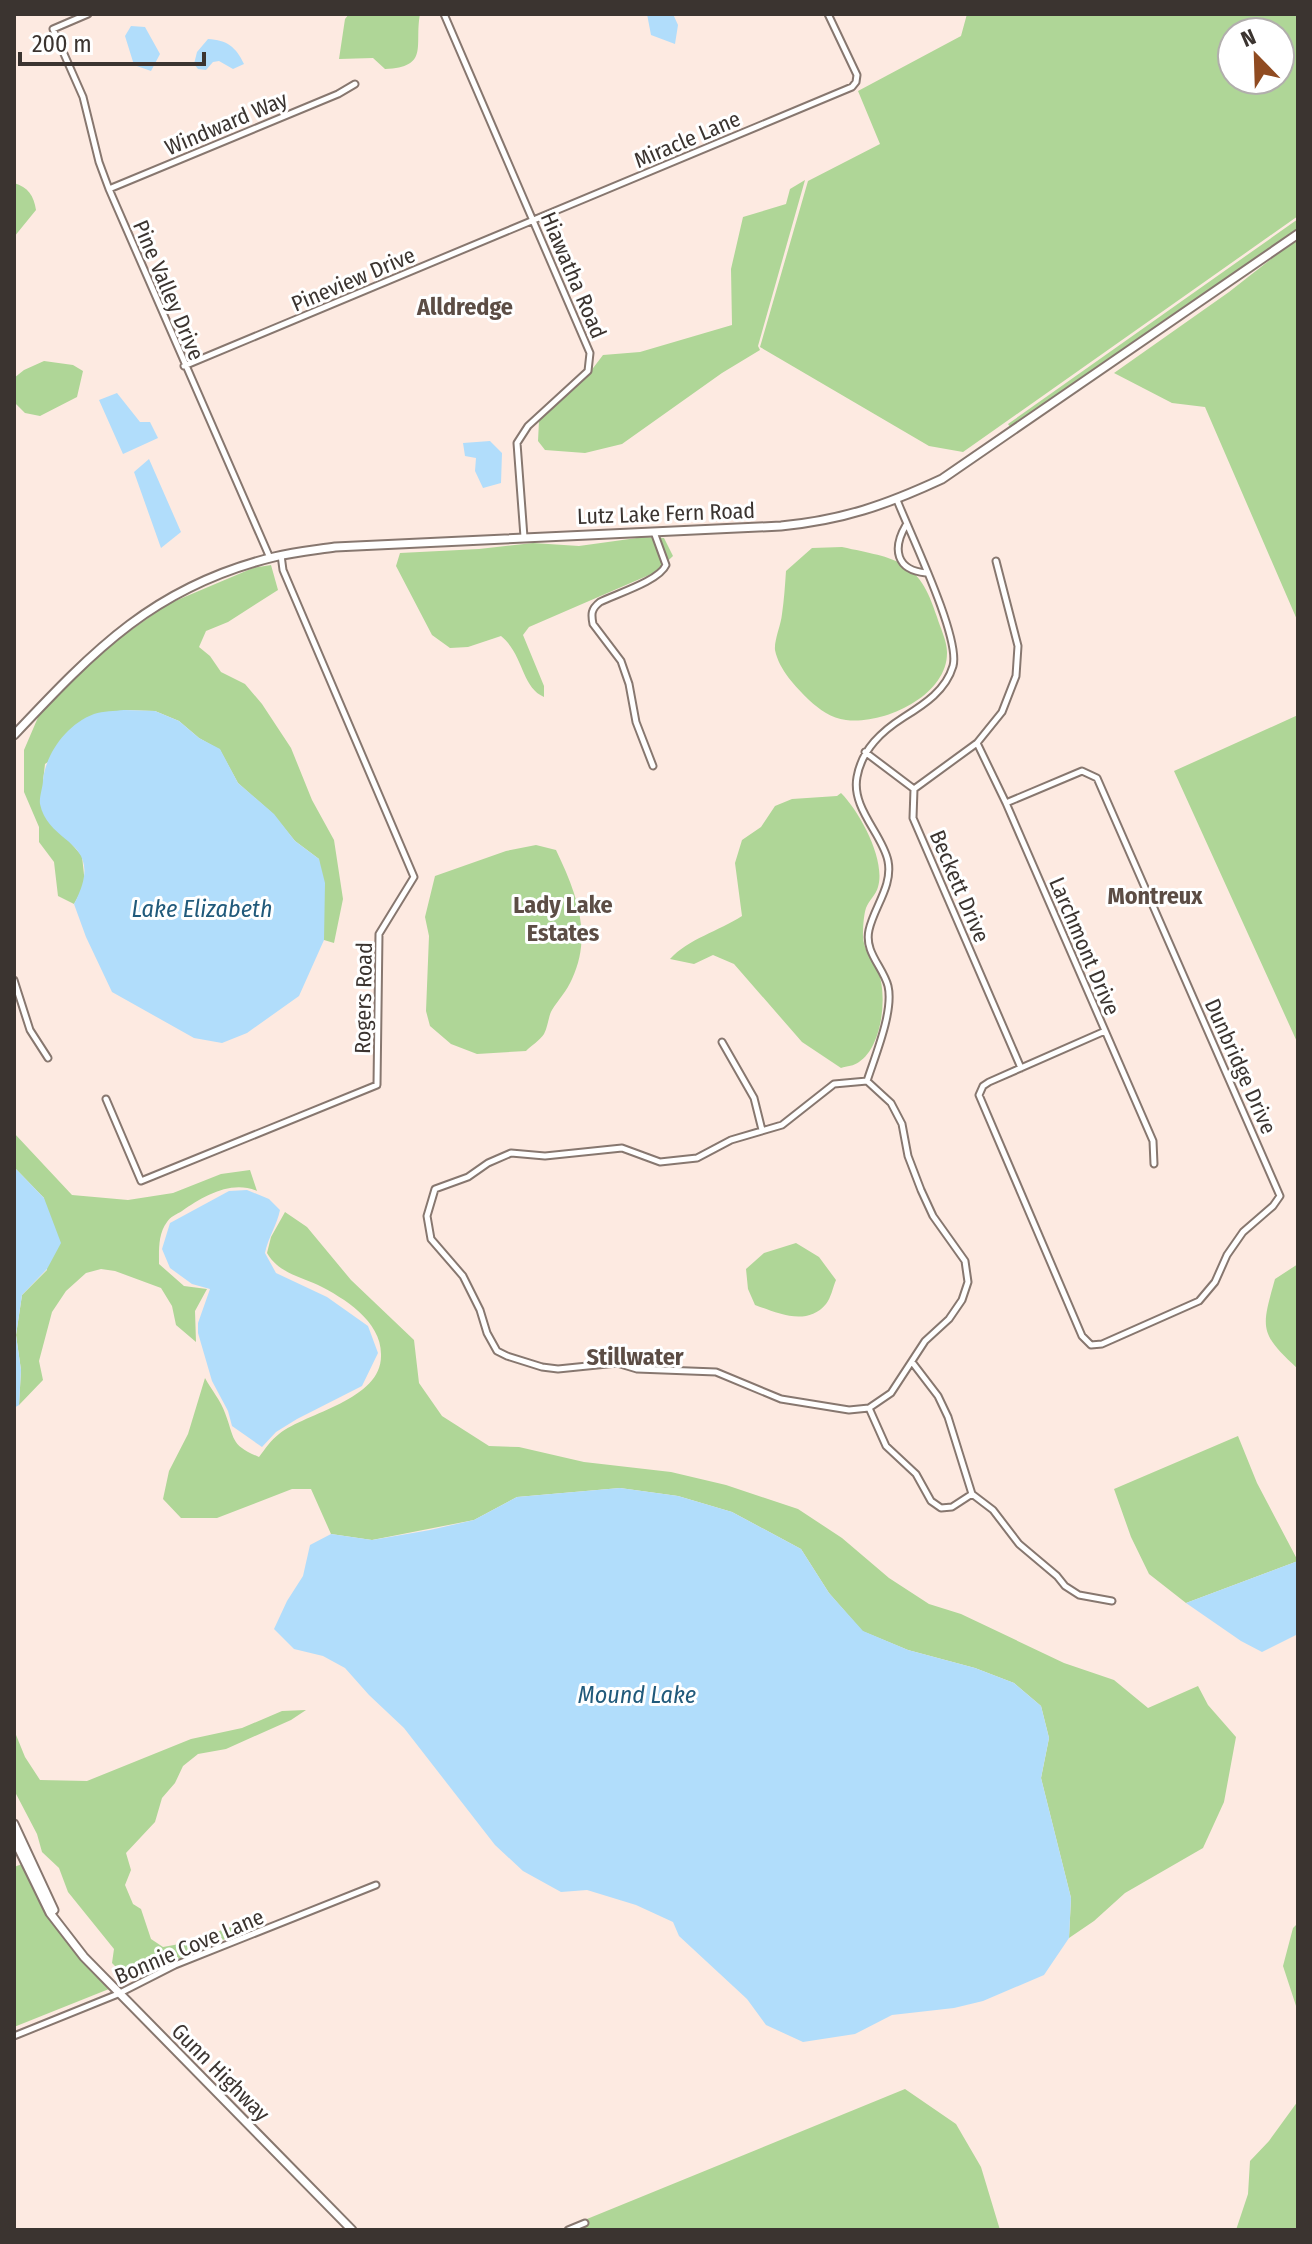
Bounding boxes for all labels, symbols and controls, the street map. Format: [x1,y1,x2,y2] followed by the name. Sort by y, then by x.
[20,16,204,66] scale bar
[1216,16,1296,96] north arrow
[1237,23,1260,53] text: N
[32,30,92,58] text: 200 m
[161,85,292,161] street label: Windward Way
[630,105,744,174] street label: Miracle Lane
[535,208,612,343] street label: Hiawatha Road
[127,216,210,364] street label: Pine Valley Drive
[287,241,419,318] street label: Pineview Drive
[416,293,513,321] district label: Alldredge
[576,497,756,530] street label: Lutz Lake Fern Road
[924,826,995,946] street label: Beckett Drive
[1043,873,1126,1019] street label: Larchmont Drive
[1107,882,1203,910] district label: Montreux
[513,891,613,947] district label: Lady Lake Estates
[132,895,272,923] water label: Lake Elizabeth
[349,942,378,1054] street label: Rogers Road
[1199,994,1282,1138] street label: Dunbridge Drive
[586,1343,684,1371] district label: Stillwater
[578,1681,696,1709] water label: Mound Lake
[111,1903,268,1990] street label: Bonnie Cove Lane
[166,2018,275,2127] street label: Gunn Highway

